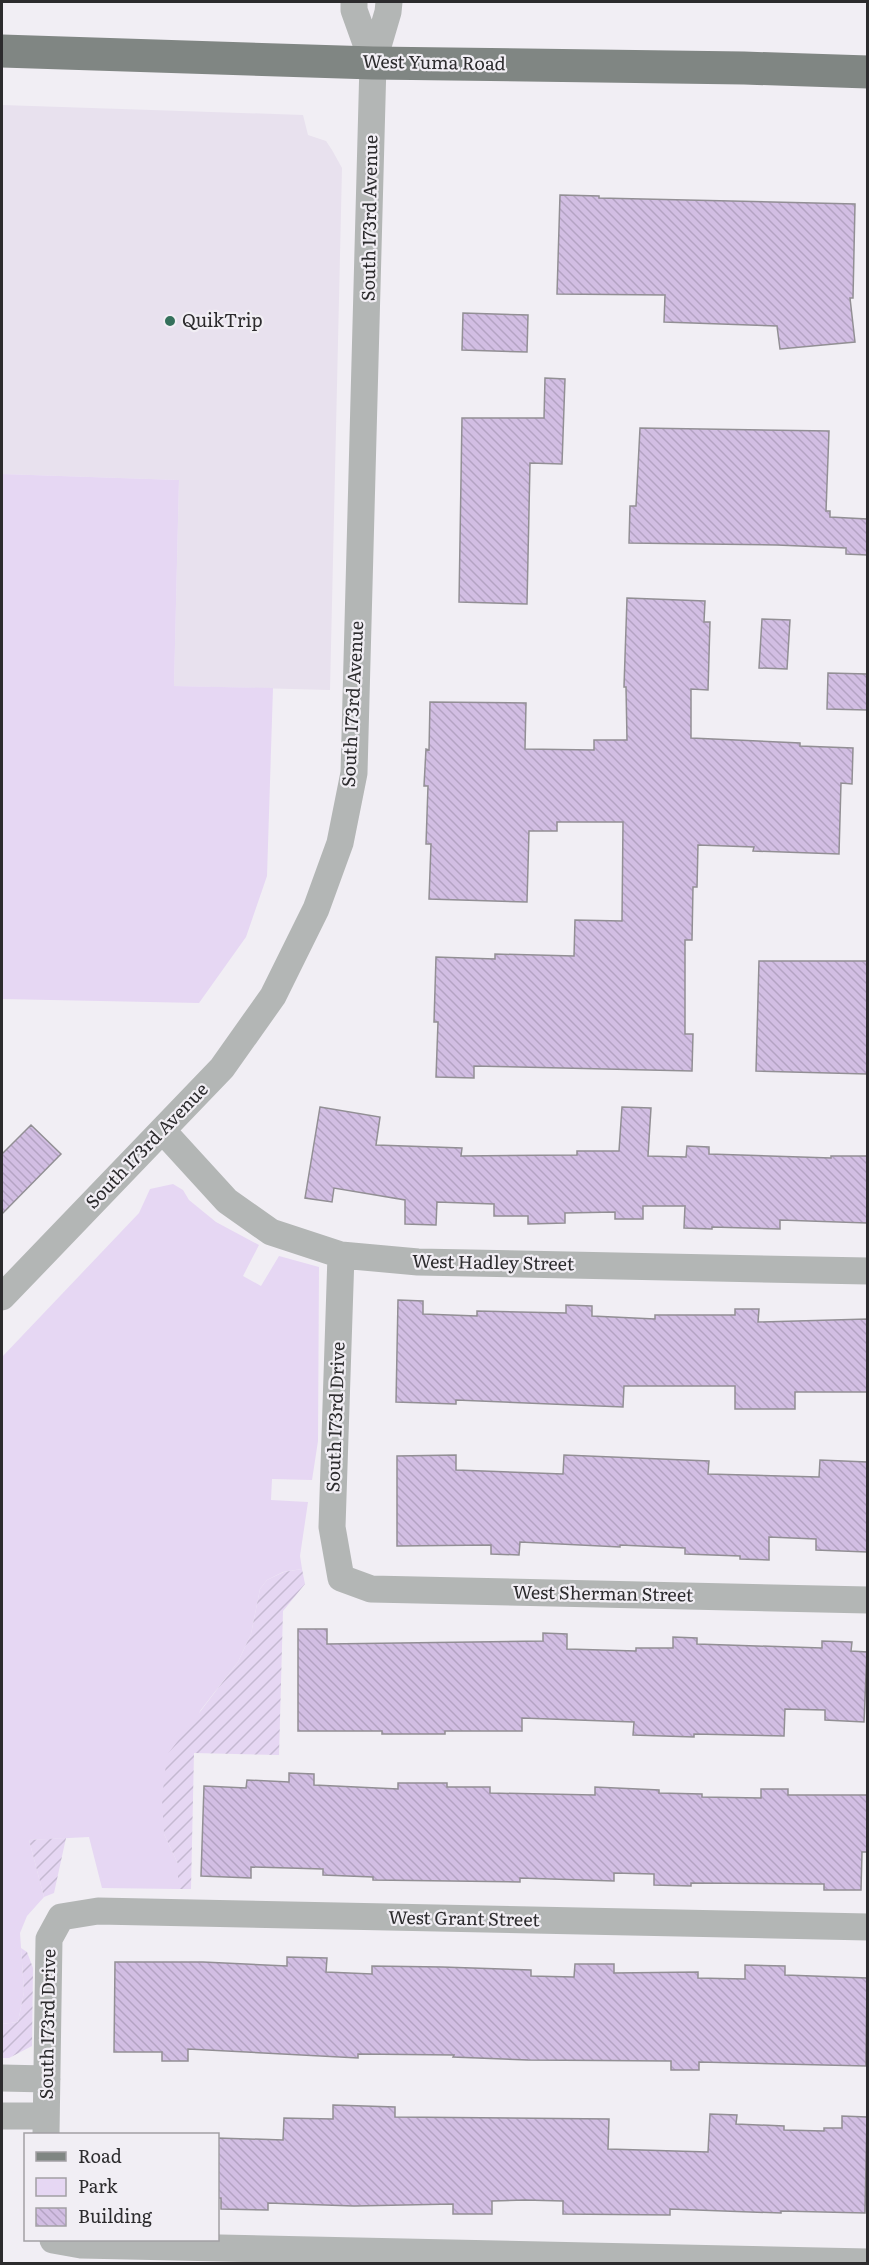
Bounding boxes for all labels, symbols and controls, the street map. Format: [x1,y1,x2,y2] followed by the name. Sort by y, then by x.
[362,47,506,76] street label: West Yuma Road
[354,134,383,301] street label: South 173rd Avenue
[182,306,263,333] place label: QuikTrip
[163,314,177,328] marker: QuikTrip
[334,620,369,788] street label: South 173rd Avenue
[78,1076,213,1214] street label: South 173rd Avenue
[412,1247,575,1276] street label: West Hadley Street
[318,1341,351,1493] street label: South 173rd Drive
[513,1577,694,1608] street label: West Sherman Street
[388,1903,541,1932] street label: West Grant Street
[32,1948,61,2100] street label: South 173rd Drive
[24,2133,219,2241] legend
[78,2142,122,2169] text: Road
[78,2172,119,2199] text: Park
[78,2202,153,2229] text: Building

